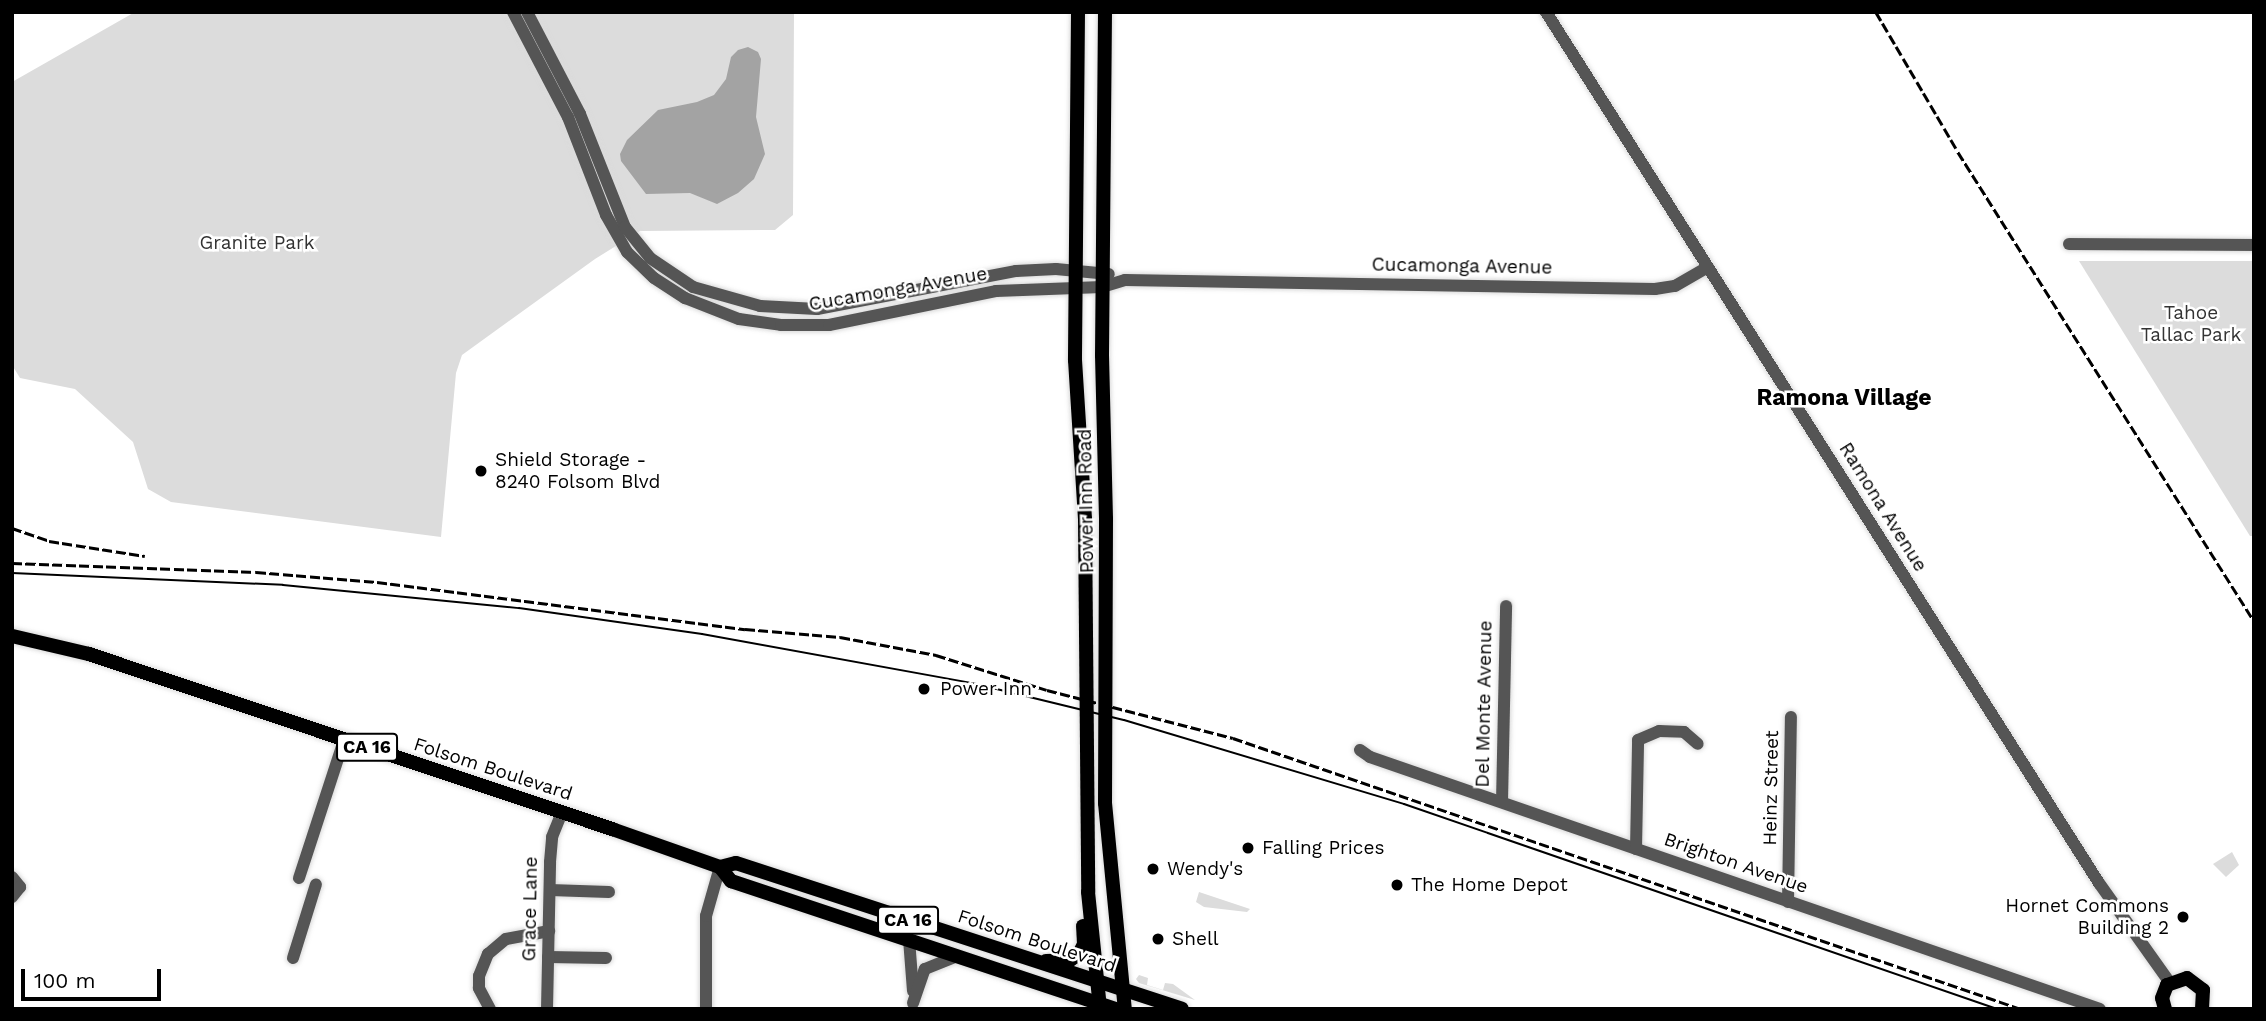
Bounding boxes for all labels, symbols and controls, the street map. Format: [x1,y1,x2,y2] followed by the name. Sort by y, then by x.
[199,232,315,254] park label: Granite Park
[1371,253,1553,279] street label: Cucamonga Avenue
[806,262,990,316] street label: Cucamonga Avenue
[2141,302,2241,346] park label: Tahoe Tallac Park
[1756,384,1932,412] district label: Ramona Village
[1073,428,1099,574] street label: Power Inn Road
[1834,438,1932,576] street label: Ramona Avenue
[495,449,661,493] place label: Shield Storage - 8240 Folsom Blvd
[473,463,489,479] marker: Shield Storage - 8240 Folsom Blvd
[1471,619,1497,789] street label: Del Monte Avenue
[940,678,1032,700] place label: Power Inn
[914,679,934,699] marker: Power Inn
[1759,730,1783,846] street label: Heinz Street
[336,732,398,762] road number: CA 16
[411,733,575,805] street label: Folsom Boulevard
[1661,828,1811,898] street label: Brighton Avenue
[1262,837,1384,859] place label: Falling Prices
[1240,840,1256,856] marker: Falling Prices
[518,856,542,962] street label: Grace Lane
[1167,858,1243,880] place label: Wendy's
[1145,861,1161,877] marker: Wendy's
[1411,874,1568,896] place label: The Home Depot
[1389,877,1405,893] marker: The Home Depot
[2005,895,2169,939] place label: Hornet Commons Building 2
[876,905,940,934] road number: CA 16
[955,905,1119,977] street label: Folsom Boulevard
[2175,909,2191,925] marker: Hornet Commons Building 2
[1172,928,1219,950] place label: Shell
[1150,931,1166,947] marker: Shell
[24,954,164,998] scale bar
[34,968,96,993] text: 100 m

